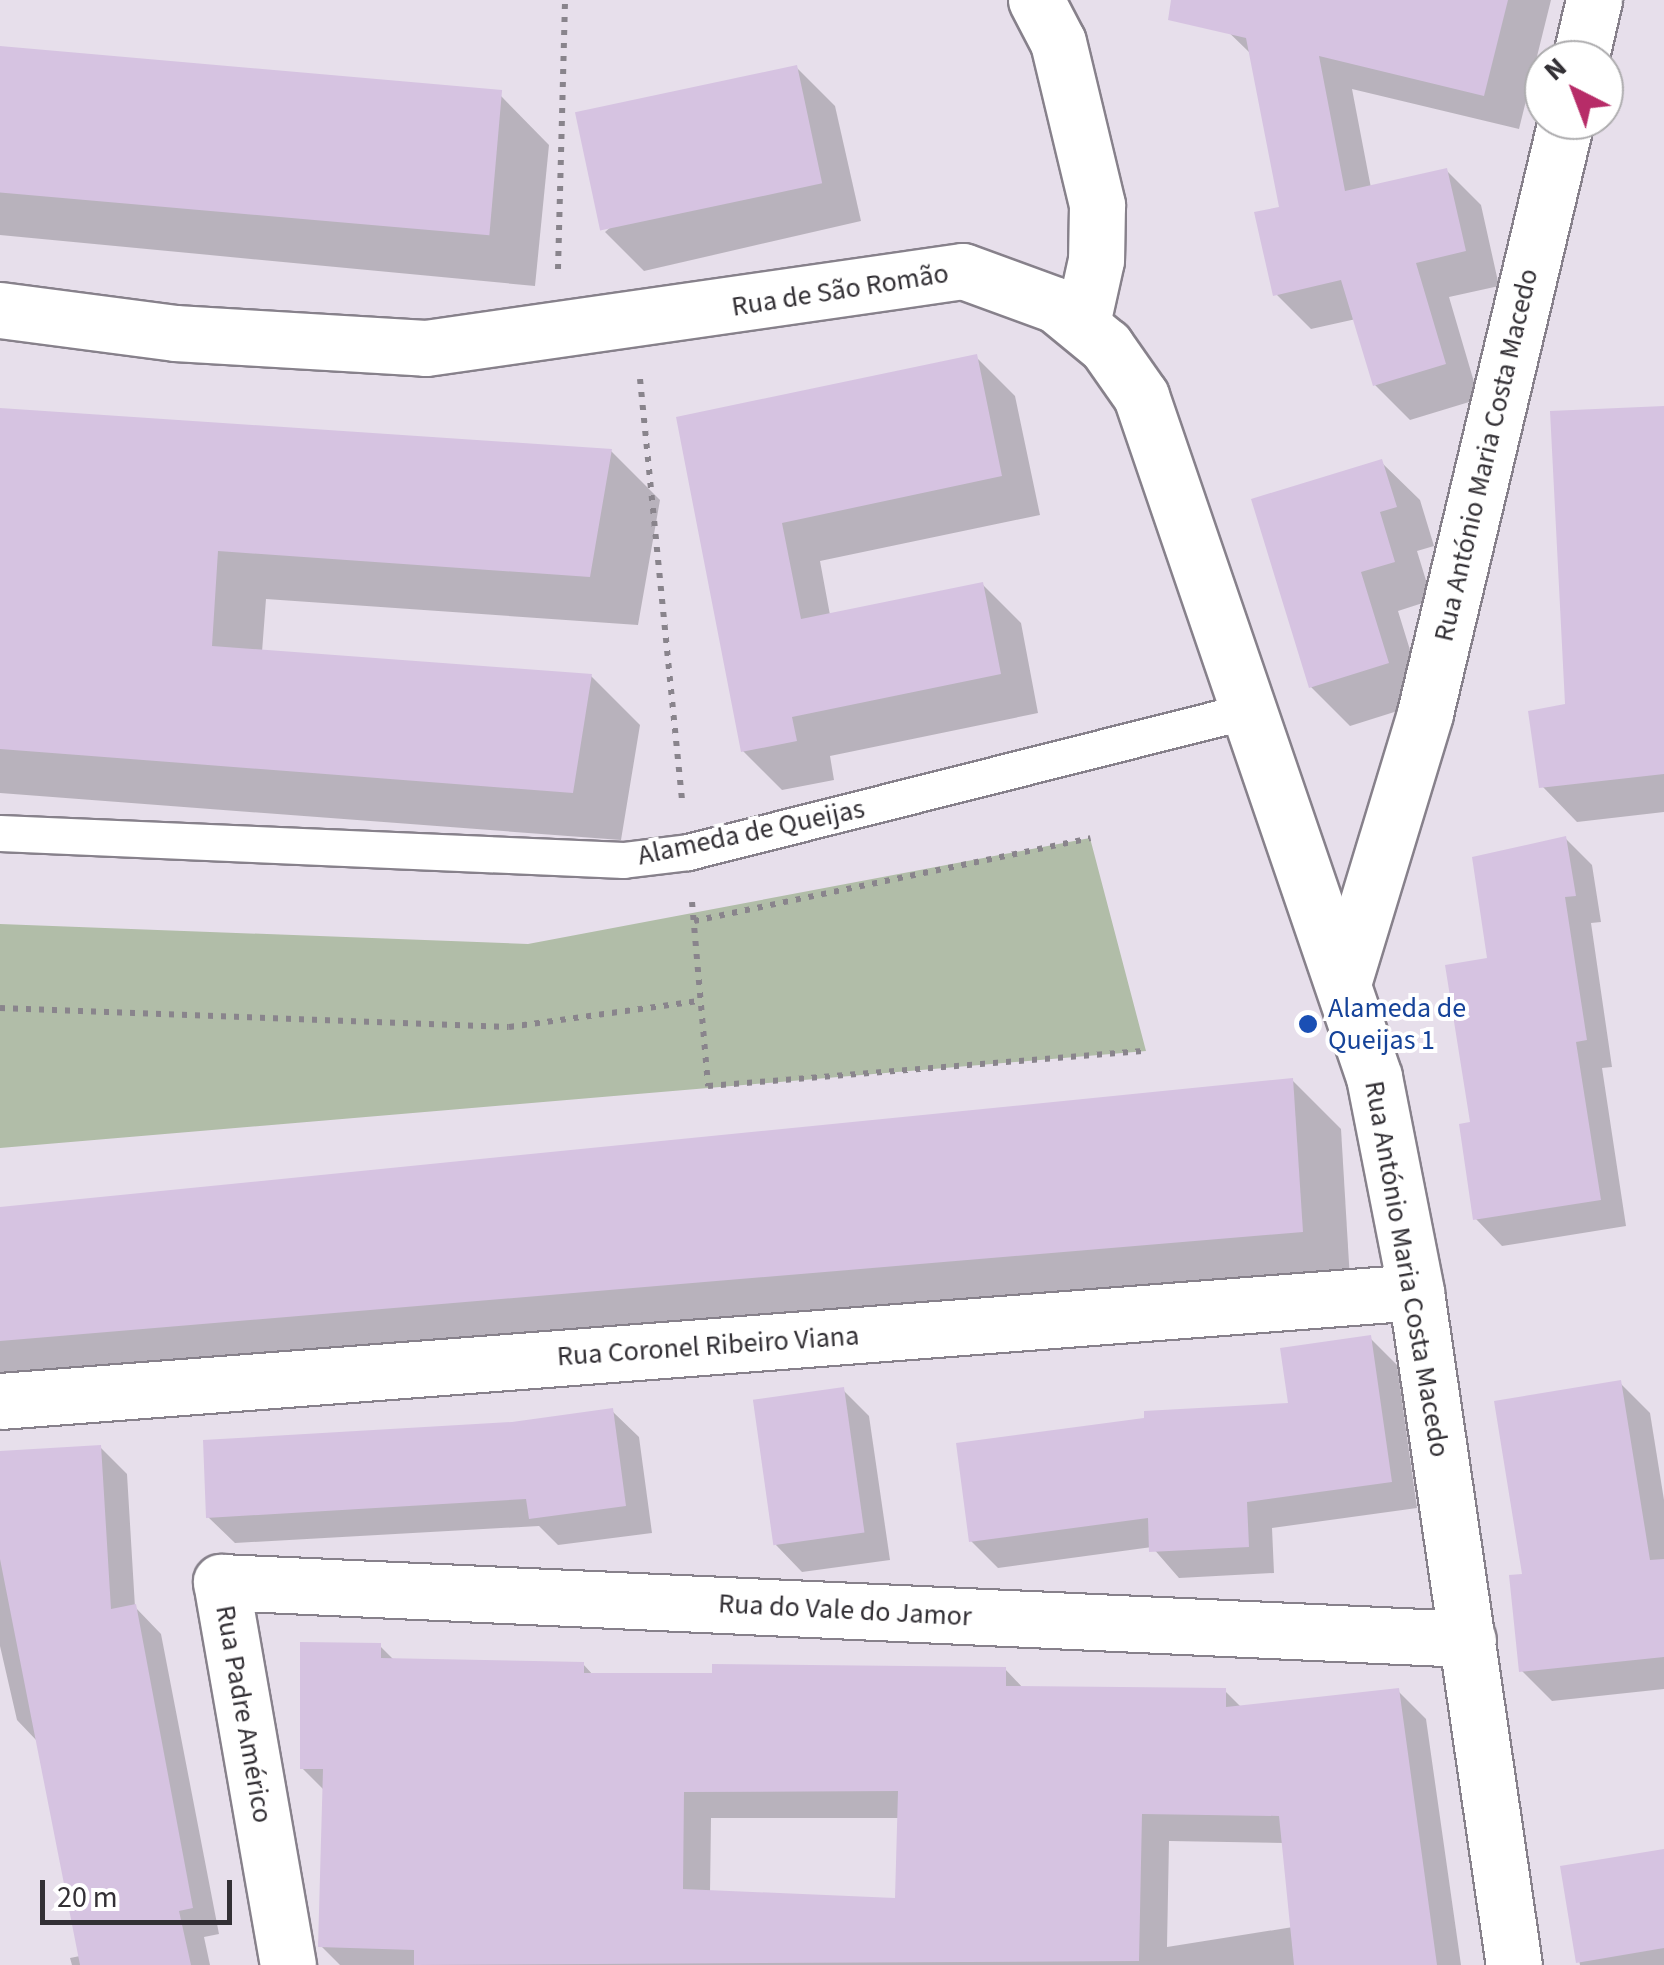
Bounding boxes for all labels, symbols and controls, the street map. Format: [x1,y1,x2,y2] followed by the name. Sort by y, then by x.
[1524,40,1624,140] north arrow
[1535,48,1576,90] text: N
[729,256,951,324] street label: Rua de São Romão
[1427,265,1545,645] street label: Rua António Maria Costa Macedo
[634,792,868,872] street label: Alameda de Queijas
[1328,991,1466,1057] place label: Alameda de Queijas 1
[1297,1013,1319,1035] marker: Alameda de Queijas 1
[1357,1078,1457,1460] street label: Rua António Maria Costa Macedo
[556,1319,860,1373] street label: Rua Coronel Ribeiro Viana
[717,1587,973,1633] street label: Rua do Vale do Jamor
[208,1603,280,1825] street label: Rua Padre Américo
[45,1860,238,1922] scale bar
[57,1876,118,1919] text: 20 m

